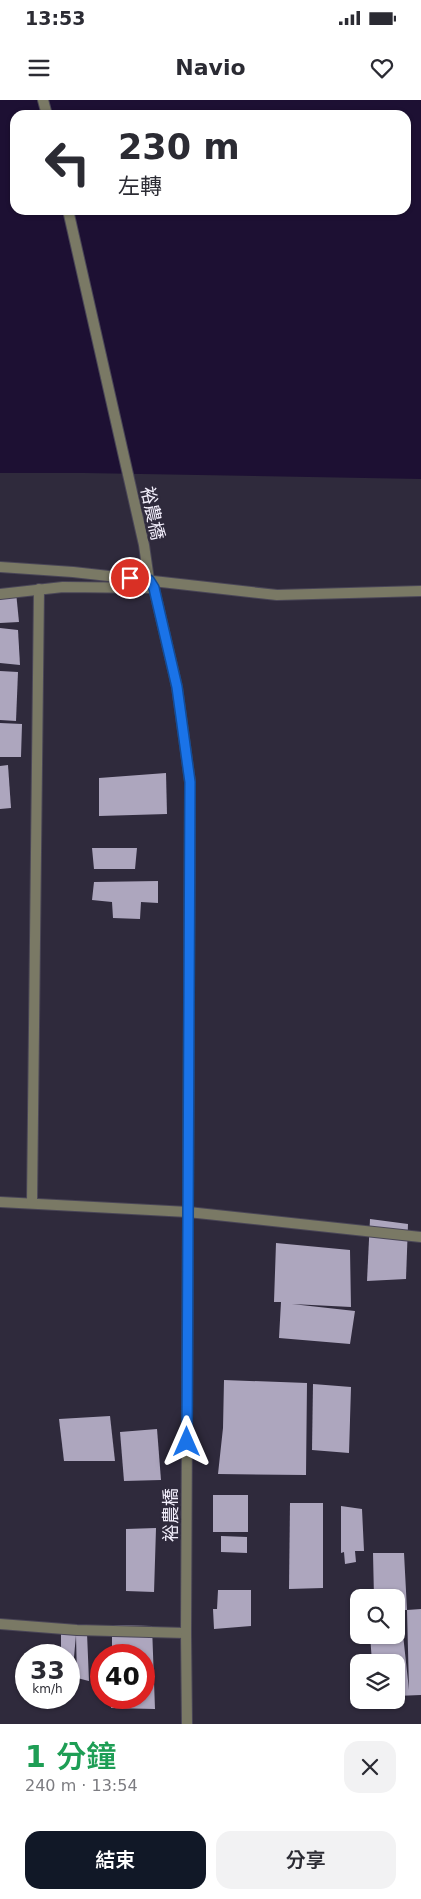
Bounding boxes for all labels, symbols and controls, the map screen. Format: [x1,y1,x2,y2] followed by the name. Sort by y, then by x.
[25,7,85,29] text: 13:53
[25,54,53,82] icon: menu
[368,54,396,82] icon: heart
[175,55,246,80] text: Navio
[118,127,240,167] text: 230 m
[35,130,100,195] icon: left
[118,174,162,199] text: 左轉
[137,484,169,542] street label: 裕農橋
[109,557,151,599] pin
[116,564,144,592] icon: arrive
[160,1415,212,1467] position arrow
[160,1488,181,1542] street label: 裕農橋
[350,1589,405,1709] map controls
[350,1589,405,1644] button: search
[90,1644,155,1709] speed limit sign: 40
[350,1654,405,1709] button: layers
[30,1656,65,1685] text: 33
[32,1682,63,1696] text: km/h
[25,1739,116,1774] text: 1 分鐘
[344,1741,396,1793] button: close
[25,1776,138,1795] text: 240 m · 13:54
[25,1831,206,1889] button: 結束
[216,1831,396,1889] button: 分享

